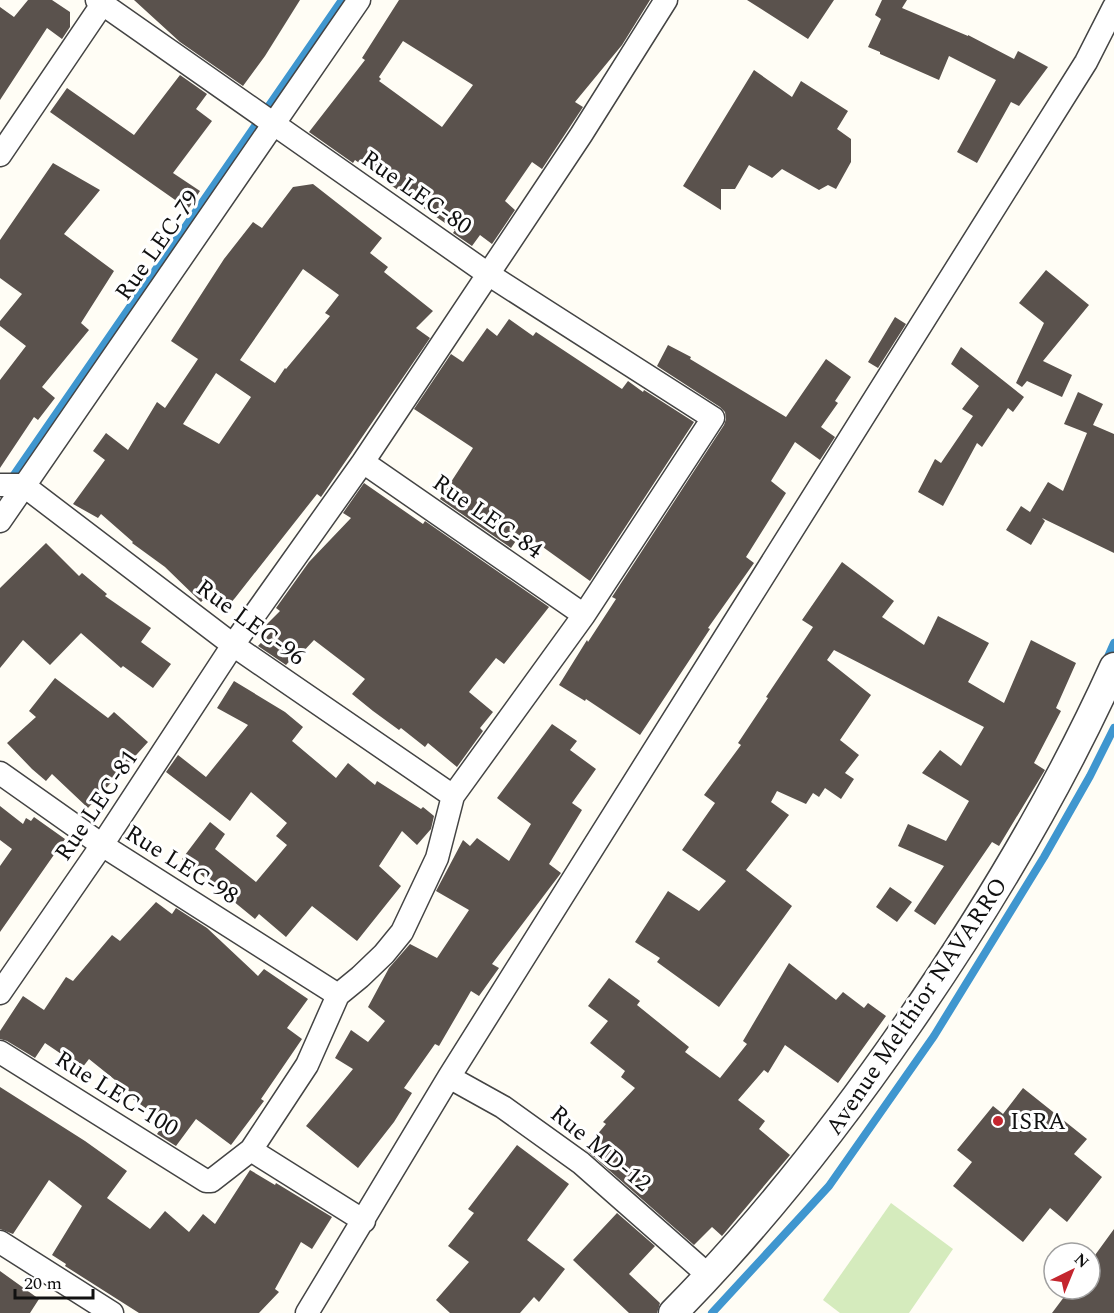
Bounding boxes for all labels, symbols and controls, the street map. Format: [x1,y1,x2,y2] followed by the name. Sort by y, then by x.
[354,141,479,244] street label: Rue LEC-80
[106,183,209,308] street label: Rue LEC-79
[425,465,550,568] street label: Rue LEC-84
[188,571,313,675] street label: Rue LEC-96
[46,742,148,869] street label: Rue LEC-81
[118,816,245,914] street label: Rue LEC-98
[817,870,1017,1143] street label: Avenue Melthior NAVARRO
[48,1042,185,1146] street label: Rue LEC-100
[542,1097,659,1201] street label: Rue MD-12
[1010,1104,1066,1140] place label: ISRA
[991,1114,1005,1128] marker: ISRA
[1042,1241,1102,1301] north arrow
[1069,1248,1095,1274] text: N
[15,1262,93,1300] scale bar
[24,1270,62,1297] text: 20 m

